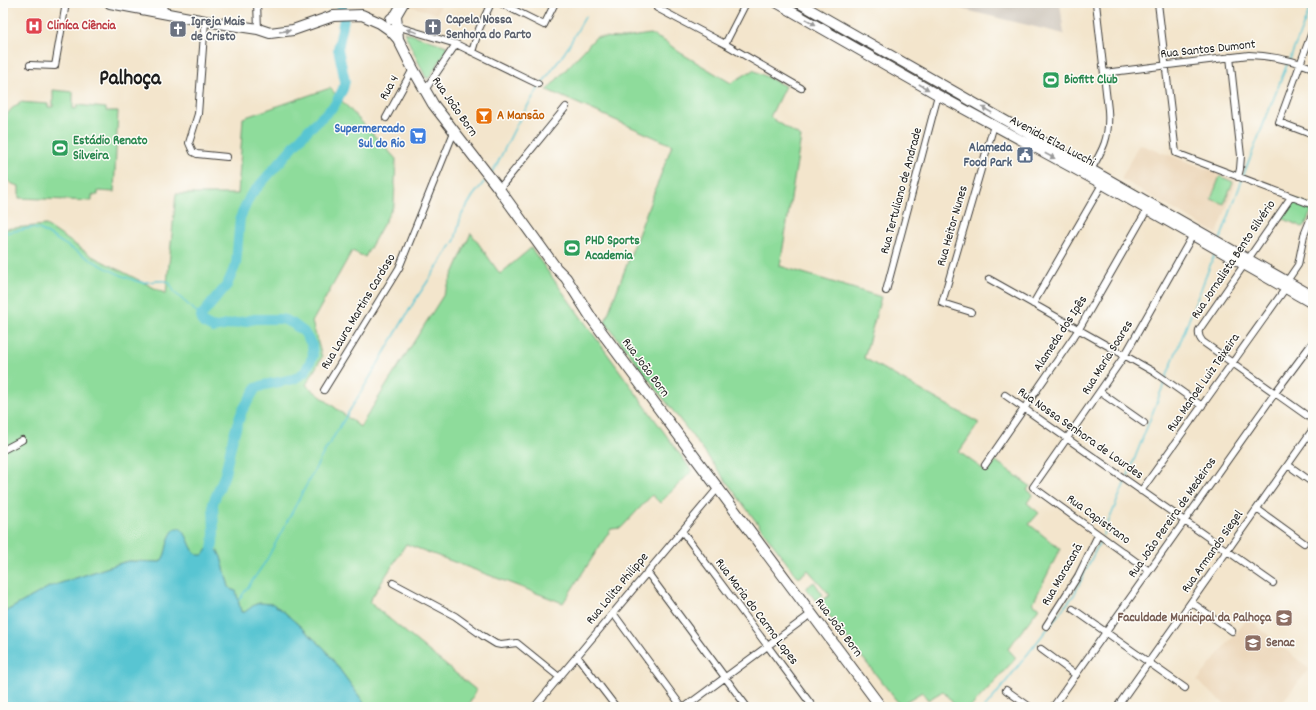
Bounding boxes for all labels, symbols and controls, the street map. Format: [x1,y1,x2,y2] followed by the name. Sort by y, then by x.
[446,11,532,45] place label: Capela Nossa Senhora do Parto
[191,13,246,47] place label: Igreja Mais de Cristo
[24,16,44,36] hospital icon: Cliníca Ciência
[47,17,117,36] place label: Cliníca Ciência
[423,17,443,37] church icon: Capela Nossa Senhora do Parto
[168,19,188,39] church icon: Igreja Mais de Cristo
[805,19,817,26] one-way arrow
[279,28,292,34] one-way arrow
[406,28,418,34] one-way arrow
[1159,36,1257,64] street label: Rua Santos Dumont
[99,65,162,95] district label: Palhoça
[1041,70,1061,90] sports icon: Biofitt Club
[1064,71,1118,90] place label: Biofitt Club
[375,72,405,104] street label: Rua 4
[426,73,482,141] street label: Rua João Born
[918,84,930,91] one-way arrow
[474,106,494,126] bar icon: A Mansão
[497,107,545,126] place label: A Mansão
[982,107,993,114] one-way arrow
[1006,111,1099,173] street label: Avenida Elza Lucchi
[334,120,405,154] place label: Supermercado Sul do Rio
[876,125,928,256] street label: Rua Tertuliano de Andrade
[408,126,428,146] supermarket icon: Supermercado Sul do Rio
[73,132,148,166] place label: Estádio Renato Silveira
[50,138,70,158] sports icon: Estádio Renato Silveira
[963,139,1013,173] place label: Alameda Food Park
[1015,145,1035,165] public building icon: Alameda Food Park
[1044,153,1056,159] one-way arrow
[932,183,974,269] street label: Rua Heitor Nunes
[1187,197,1281,323] street label: Rua Jornalista Bento Silvério
[585,232,640,266] place label: PHD Sports Academia
[562,238,582,258] sports icon: PHD Sports Academia
[317,250,401,374] street label: Rua Laura Martins Cardoso
[1029,292,1093,376] street label: Alameda dos Ipês
[1078,317,1138,399] street label: Rua Maria Soares
[1163,329,1246,436] street label: Rua Manoel Luiz Teixeira
[616,335,674,401] street label: Rua João Born
[1013,383,1147,485] street label: Rua Nossa Senhora de Lourdes
[1124,454,1222,582] street label: Rua João Pereira de Medeiros
[1062,490,1134,550] street label: Rua Capistrano
[1177,507,1249,597] street label: Rua Armando Siegel
[1037,540,1089,610] street label: Rua Maracanã
[582,549,654,629] street label: Rua Lolita Philippe
[710,555,802,669] street label: Rua Maria do Carmo Lopes
[809,595,867,661] street label: Rua João Born
[1274,608,1294,628] school or university icon: Faculdade Municipal da Palhoça
[1117,609,1272,628] place label: Faculdade Municipal da Palhoça
[1243,633,1263,653] school or university icon: Senac
[1266,634,1295,653] place label: Senac

